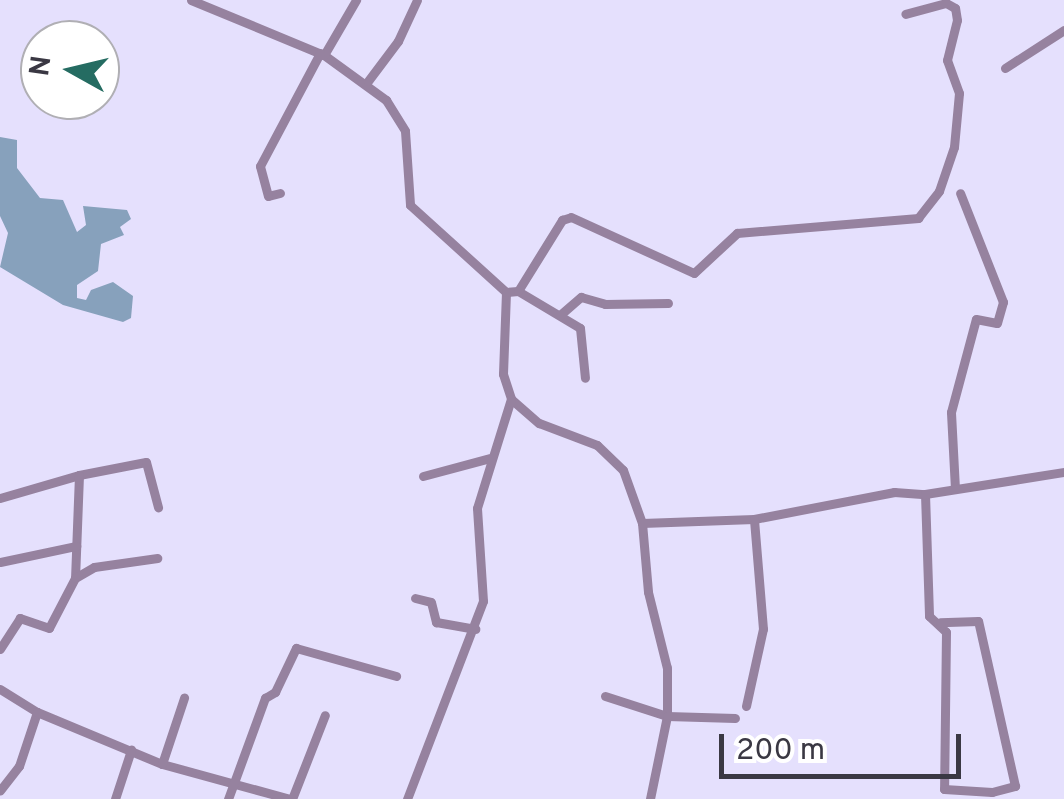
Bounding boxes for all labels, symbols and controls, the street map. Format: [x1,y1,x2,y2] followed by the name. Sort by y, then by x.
[20,20,120,120] north arrow
[23,54,61,79] text: N
[724,714,966,776] scale bar
[736,733,825,770] text: 200 m

